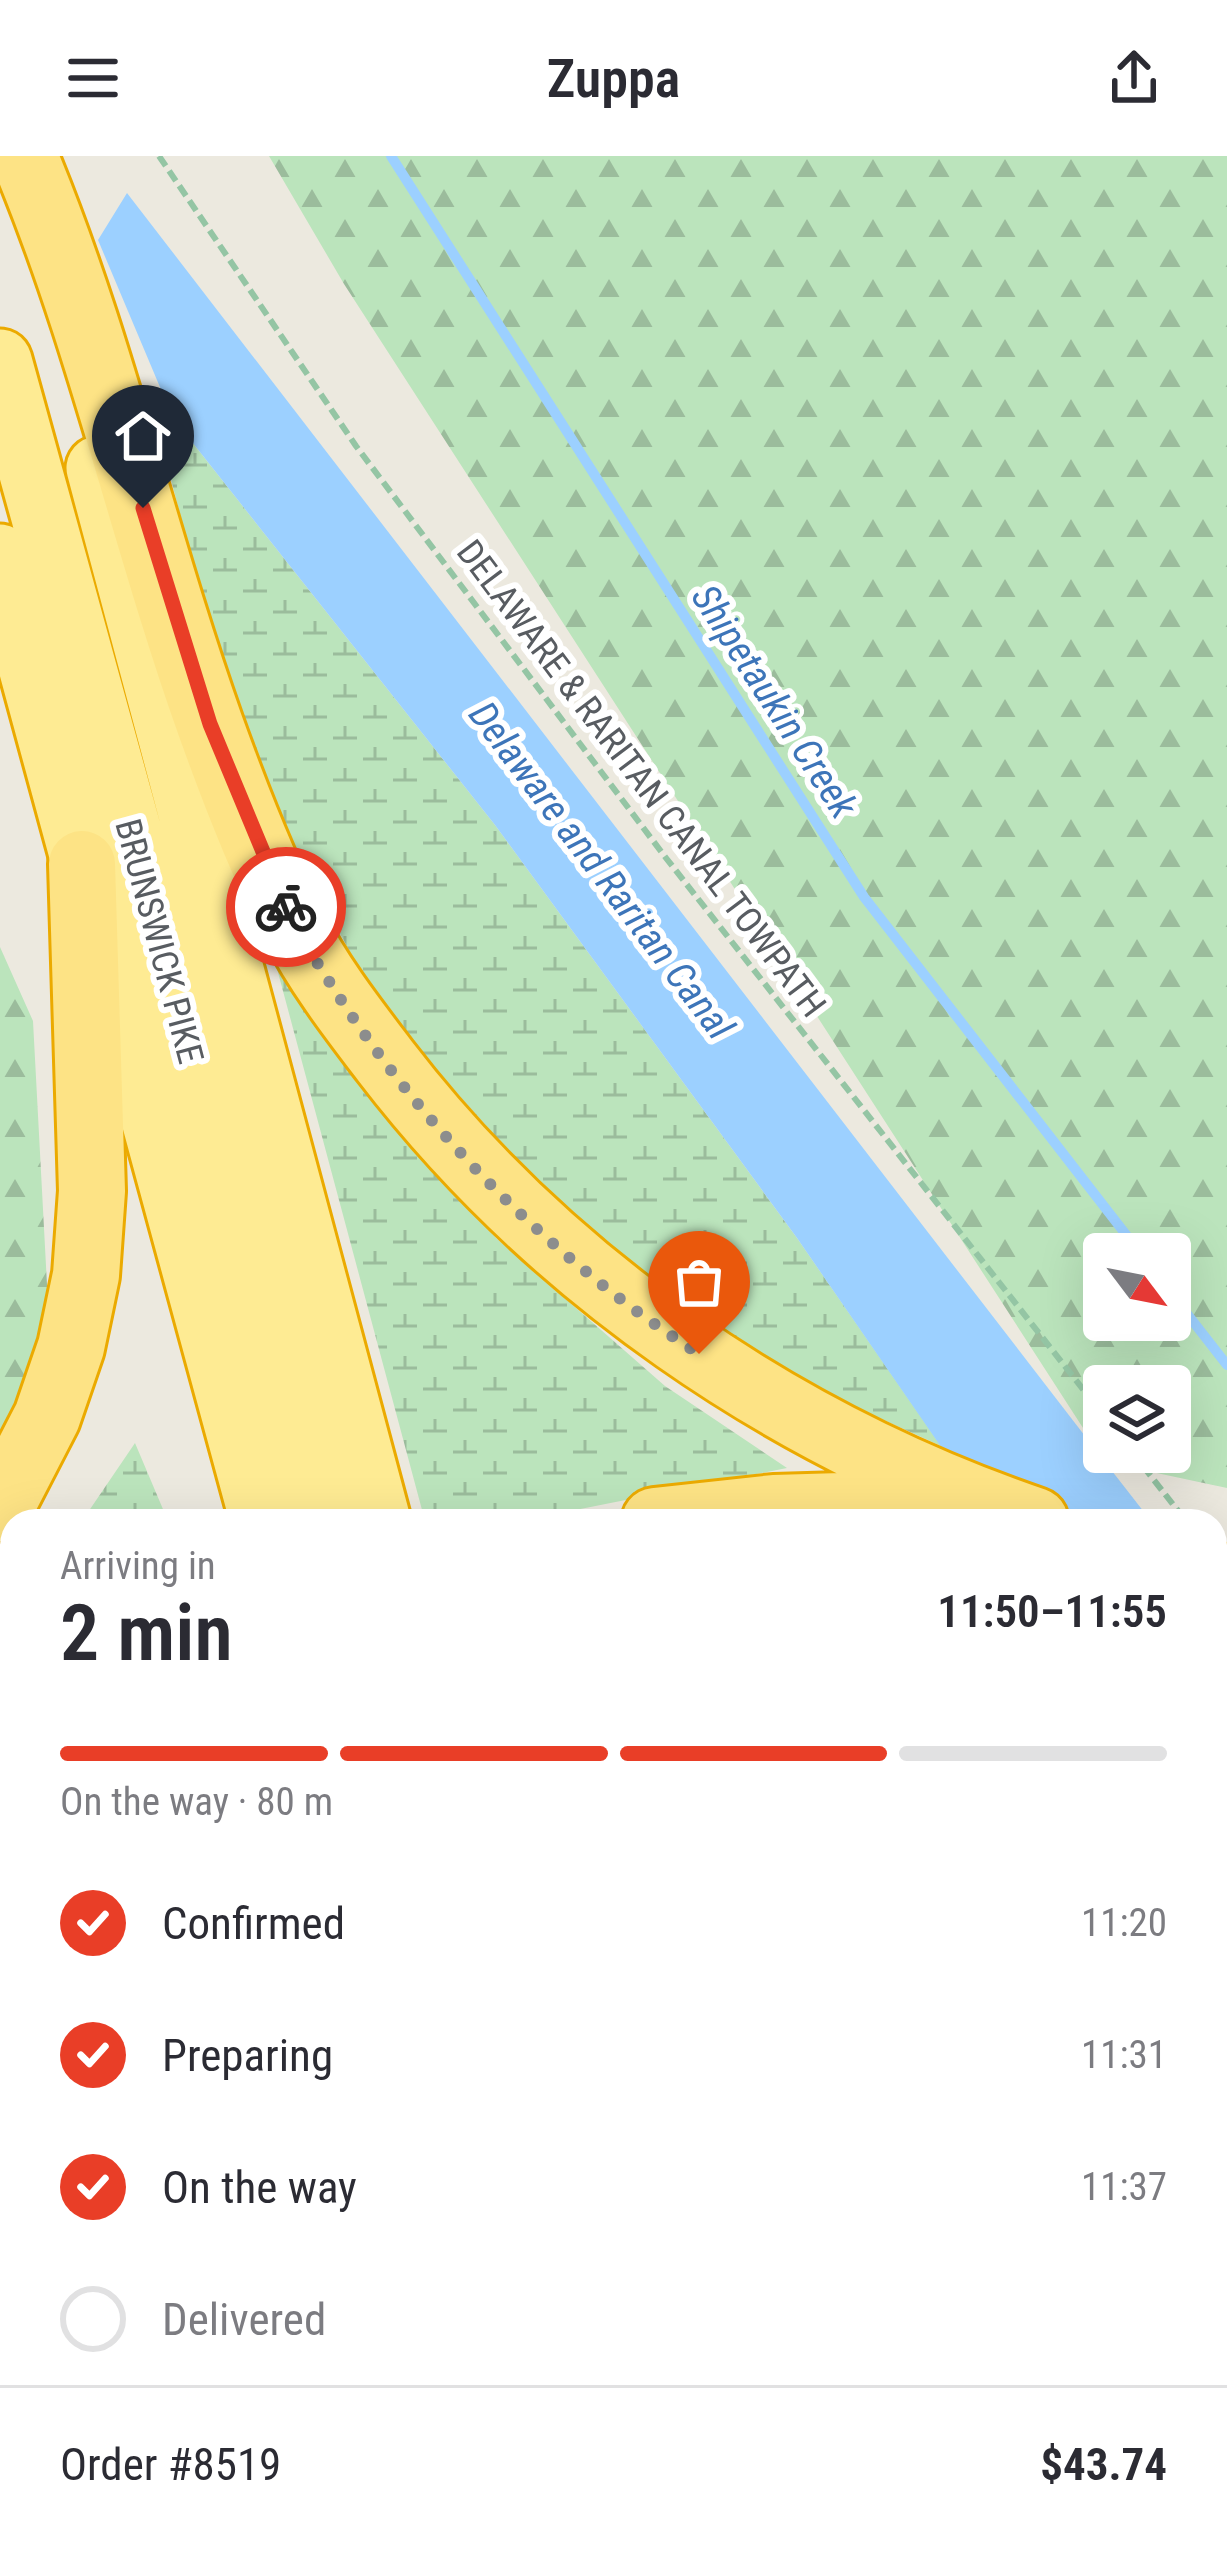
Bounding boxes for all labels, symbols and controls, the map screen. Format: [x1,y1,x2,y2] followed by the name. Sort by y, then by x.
[60,45,126,111] icon: menu
[1101,45,1167,111] icon: share
[547,47,680,110] text: Zuppa
[92,385,194,508] pin
[110,403,176,469] icon: home
[448,532,834,1025] street label: DELAWARE & RARITAN CANAL TOWPATH
[682,576,867,827] water label: Shipetaukin Creek
[459,693,744,1049] water label: Delaware and Raritan Canal
[106,815,212,1068] street label: BRUNSWICK PIKE
[226,847,346,967] courier
[253,874,319,940] icon: bike
[648,1231,750,1354] pin
[1083,1233,1191,1341] north arrow
[1083,1233,1191,1473] map controls
[666,1249,732,1315] icon: bag
[1083,1365,1191,1473] button: layers
[60,1543,216,1589] text: Arriving in
[937,1585,1167,1638] text: 11:50–11:55
[60,1588,233,1679] text: 2 min
[60,1779,333,1825] text: On the way · 80 m
[60,1890,126,1956] icon: check
[162,1897,345,1950] text: Confirmed
[1081,1900,1167,1946] text: 11:20
[60,2022,126,2088] icon: check
[162,2029,333,2082] text: Preparing
[1081,2032,1167,2078] text: 11:31
[60,2154,126,2220] icon: check
[162,2161,357,2214] text: On the way
[1081,2164,1167,2210] text: 11:37
[162,2293,326,2346] text: Delivered
[60,2438,281,2491] text: Order #8519
[1040,2438,1167,2491] text: $43.74

